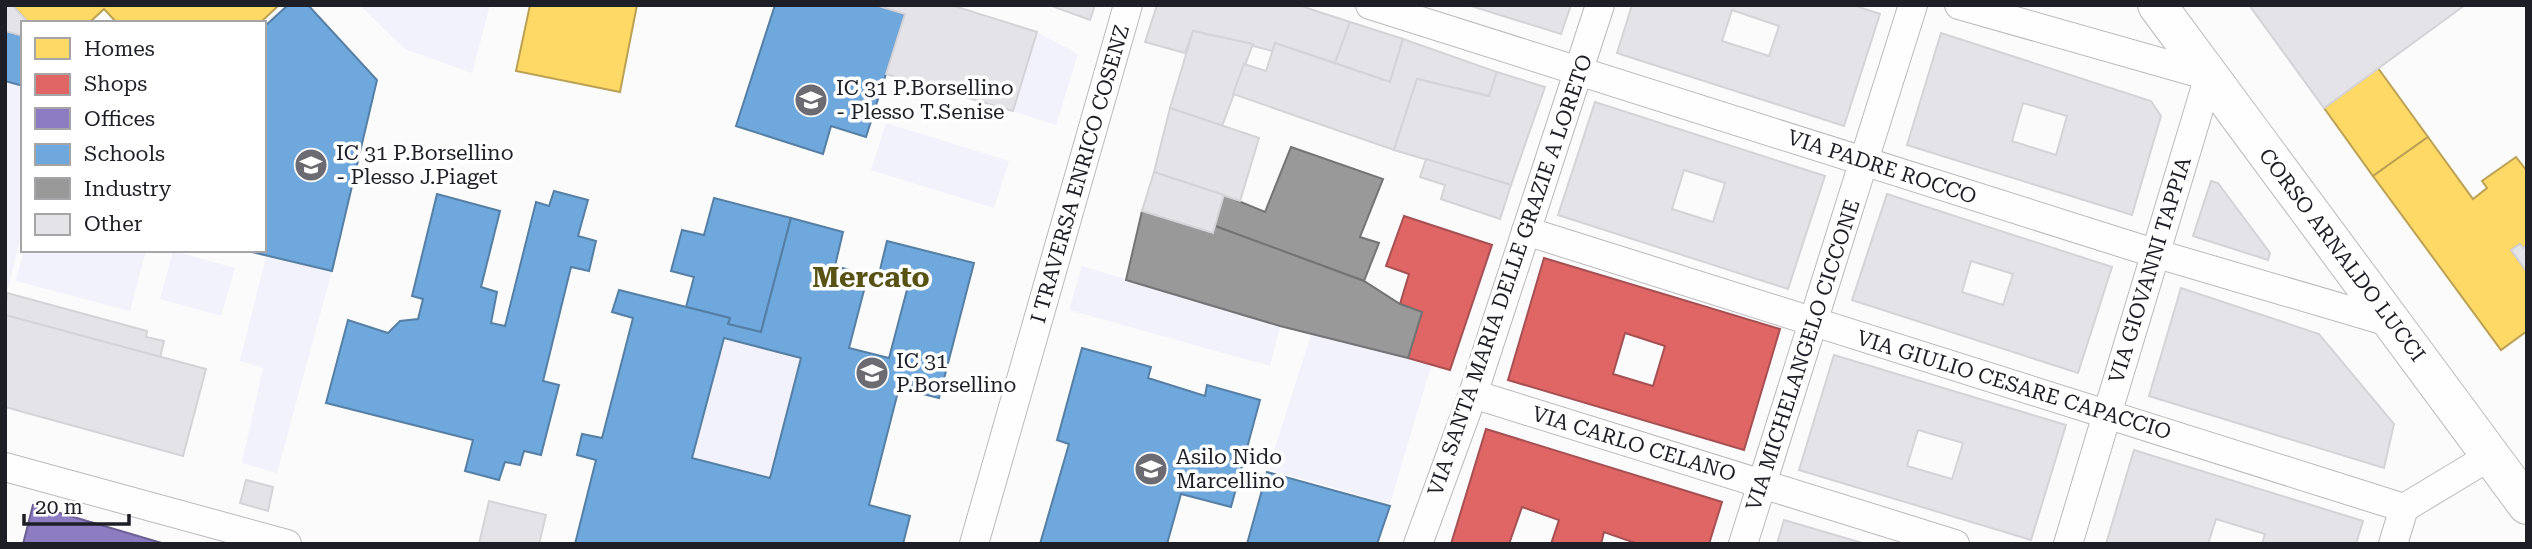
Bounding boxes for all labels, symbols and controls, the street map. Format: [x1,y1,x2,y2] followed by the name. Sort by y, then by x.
[21,21,266,252] legend
[1026,22,1134,326] street label: I TRAVERSA ENRICO COSENZ
[84,37,155,61] text: Homes
[1423,51,1597,499] street label: VIA SANTA MARIA DELLE GRAZIE A LORETO
[84,72,147,96] text: Shops
[836,76,1014,124] place label: IC 31 P.Borsellino - Plesso T.Senise
[792,81,830,119] school or university icon: IC 31 P.Borsellino - Plesso T.Senise
[84,107,155,131] text: Offices
[1784,125,1980,209] street label: VIA PADRE ROCCO
[336,141,514,189] place label: IC 31 P.Borsellino - Plesso J.Piaget
[84,142,165,166] text: Schools
[2254,144,2430,366] street label: CORSO ARNALDO LUCCI
[292,146,330,184] school or university icon: IC 31 P.Borsellino - Plesso J.Piaget
[2104,154,2196,386] street label: VIA GIOVANNI TAPPIA
[84,177,172,201] text: Industry
[1741,196,1865,514] street label: VIA MICHELANGELO CICCONE
[84,212,143,236] text: Other
[812,261,930,294] district label: Mercato
[1854,326,2174,444] street label: VIA GIULIO CESARE CAPACCIO
[896,349,1016,397] place label: IC 31 P.Borsellino
[853,354,891,392] school or university icon: IC 31 P.Borsellino
[1529,402,1739,486] street label: VIA CARLO CELANO
[1176,445,1285,493] place label: Asilo Nido Marcellino
[1132,450,1170,488] school or university icon: Asilo Nido Marcellino
[24,482,130,526] scale bar
[35,495,83,519] text: 20 m

